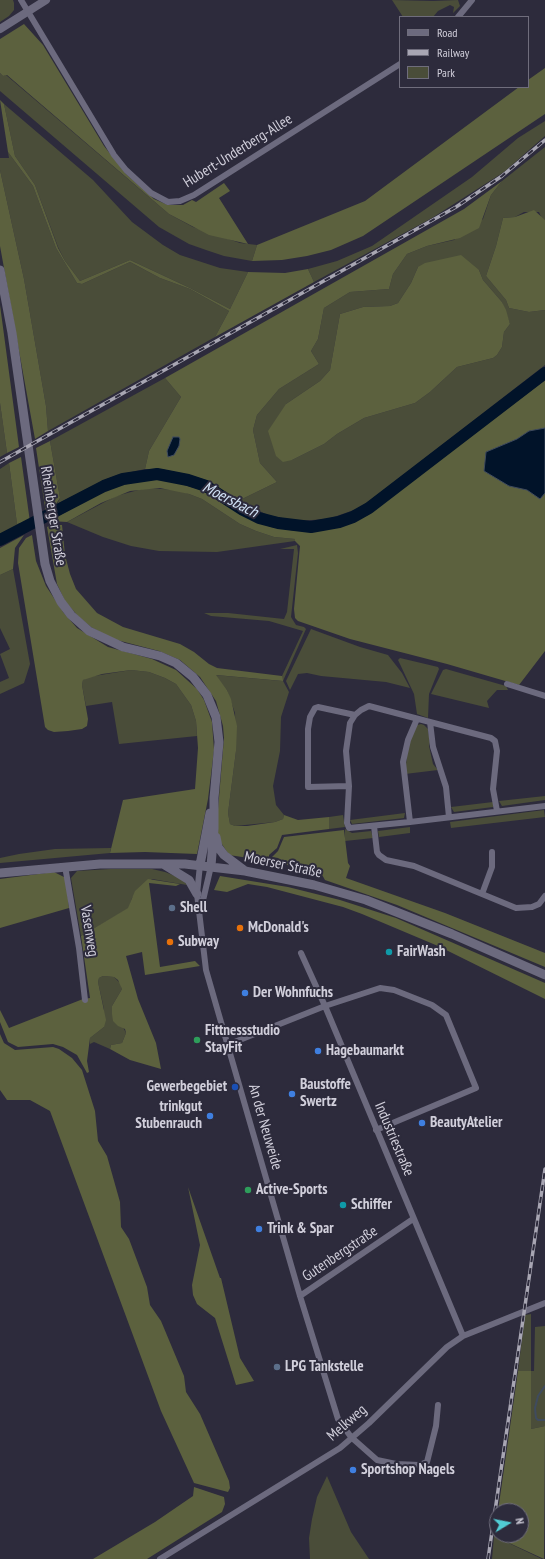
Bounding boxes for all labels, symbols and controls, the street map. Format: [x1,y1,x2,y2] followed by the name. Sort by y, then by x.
[399,16,529,88] legend
[437,25,457,40] text: Road
[437,45,469,60] text: Railway
[437,65,455,80] text: Park
[180,110,296,192] street label: Hubert-Underberg-Allee
[36,465,70,567] street label: Rheinberger Straße
[199,478,261,522] water label: Moersbach
[242,848,324,882] street label: Moerser Straße
[180,899,207,917] place label: Shell
[167,903,177,913] marker: Shell
[76,904,102,958] street label: Vasenweg
[248,919,309,937] place label: McDonald's
[235,923,245,933] marker: McDonald's
[178,933,219,951] place label: Subway
[165,937,175,947] marker: Subway
[397,943,446,961] place label: FairWash
[384,947,394,957] marker: FairWash
[253,984,333,1002] place label: Der Wohnfuchs
[240,988,250,998] marker: Der Wohnfuchs
[205,1022,280,1057] place label: Fittnessstudio StayFit
[192,1035,202,1045] marker: Fittnessstudio StayFit
[326,1042,404,1060] place label: Hagebaumarkt
[313,1046,323,1056] marker: Hagebaumarkt
[300,1076,351,1111] place label: Baustoffe Swertz
[146,1078,227,1096] place label: Gewerbegebiet
[230,1082,240,1092] marker: Gewerbegebiet
[244,1082,286,1172] street label: An der Neuweide
[287,1089,297,1099] marker: Baustoffe Swertz
[135,1098,202,1133] place label: trinkgut Stubenrauch
[370,1099,418,1179] street label: Industriestraße
[205,1111,215,1121] marker: trinkgut Stubenrauch
[430,1114,502,1132] place label: BeautyAtelier
[417,1118,427,1128] marker: BeautyAtelier
[256,1181,327,1199] place label: Active-Sports
[243,1185,253,1195] marker: Active-Sports
[351,1196,392,1214] place label: Schiffer
[338,1200,348,1210] marker: Schiffer
[267,1220,334,1238] place label: Trink & Spar
[299,1222,381,1286] street label: Gutenbergstraße
[254,1224,264,1234] marker: Trink & Spar
[285,1358,364,1376] place label: LPG Tankstelle
[272,1362,282,1372] marker: LPG Tankstelle
[324,1401,370,1445] street label: Melkweg
[361,1461,455,1479] place label: Sportshop Nagels
[348,1465,358,1475] marker: Sportshop Nagels
[489,1503,529,1543] north arrow
[512,1517,527,1525] text: N

